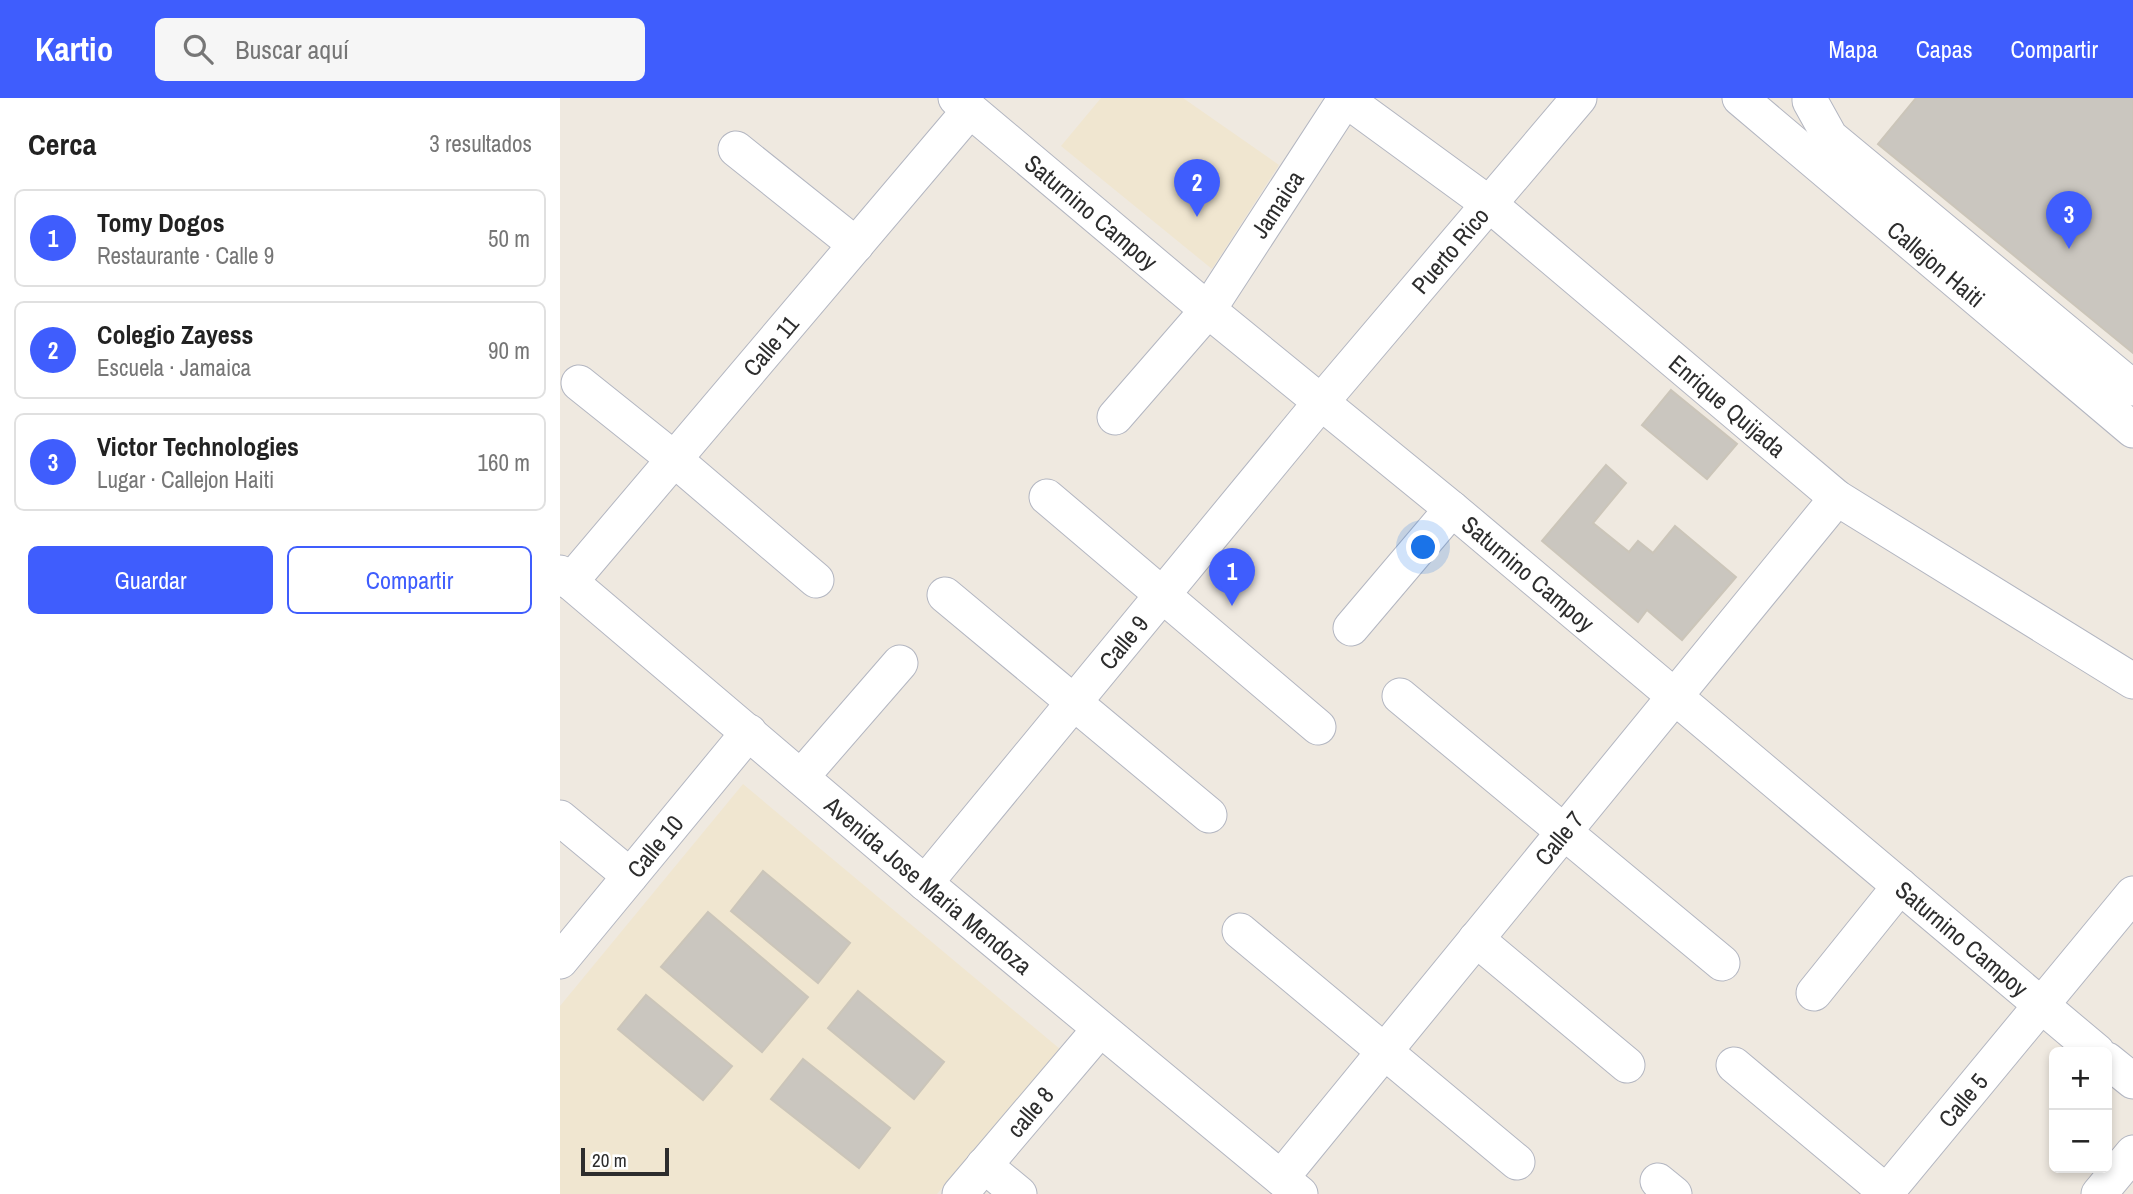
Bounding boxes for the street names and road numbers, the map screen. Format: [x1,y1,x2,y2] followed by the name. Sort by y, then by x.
[1018,147,1165,277] street label: Saturnino Campoy
[1243,164,1311,244] street label: Jamaica
[1404,200,1496,300] street label: Puerto Rico
[1881,213,1992,314] street label: Callejon Haiti
[735,308,806,383] street label: Calle 11
[1663,347,1793,464] street label: Enrique Quijada
[1455,508,1602,639] street label: Saturnino Campoy
[1092,608,1155,676] street label: Calle 9
[817,788,1039,981] street label: Avenida Jose Maria Mendoza
[1527,804,1591,872] street label: Calle 7
[620,808,690,884] street label: Calle 10
[1889,873,2035,1004] street label: Saturnino Campoy
[1931,1066,1995,1134] street label: Calle 5
[999,1080,1060,1144] street label: calle 8

